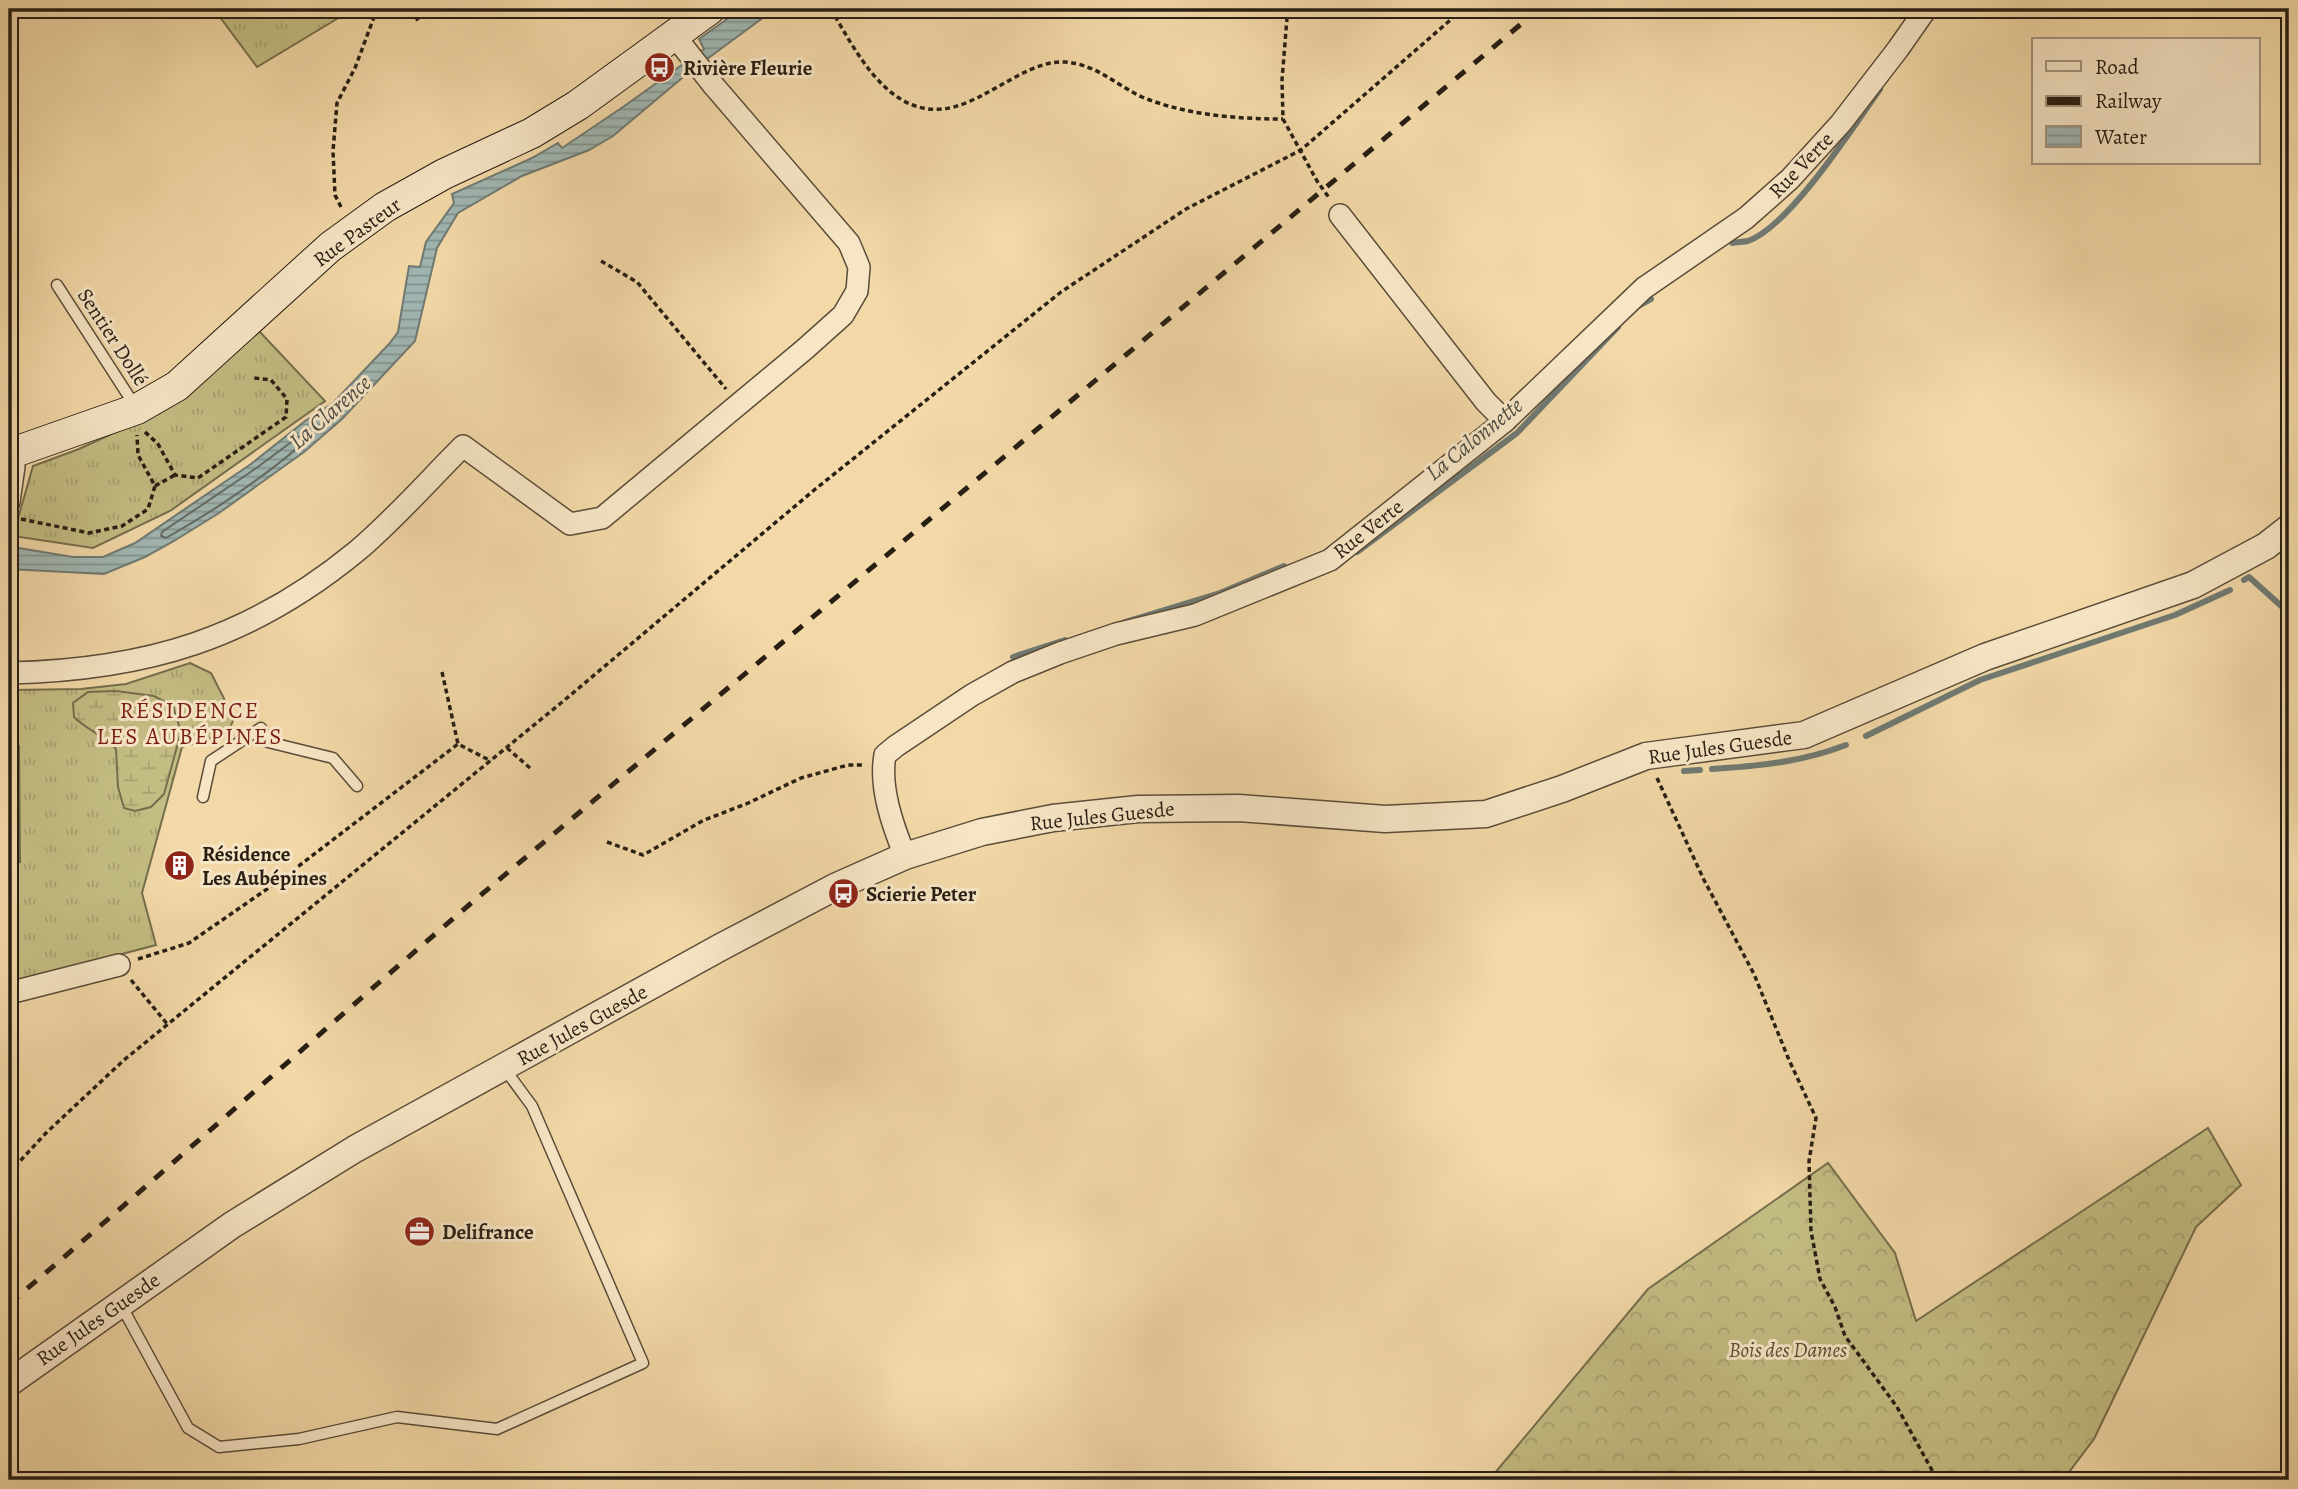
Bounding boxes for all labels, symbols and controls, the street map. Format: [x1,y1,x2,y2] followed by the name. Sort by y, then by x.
[2032,38,2260,164] legend
[643,51,677,85] bus stop icon: Rivière Fleurie
[2095,53,2139,81] text: Road
[683,54,813,82] place label: Rivière Fleurie
[2095,87,2162,115] text: Railway
[2094,123,2147,151] text: Water
[1762,126,1840,204] street label: Rue Verte
[307,191,407,273] street label: Rue Pasteur
[71,283,155,391] street label: Sentier Dollé
[282,368,378,456] water label: La Clarence
[1419,390,1529,488] water label: La Calonnette
[1327,493,1409,565] street label: Rue Verte
[96,695,284,752] district label: RÉSIDENCE LES AUBÉPINES
[1646,723,1794,771] street label: Rue Jules Guesde
[1028,794,1176,838] street label: Rue Jules Guesde
[202,840,327,892] place label: Résidence Les Aubépines
[162,849,196,883] building icon: Résidence Les Aubépines
[826,877,860,911] bus stop icon: Scierie Peter
[866,880,977,908] place label: Scierie Peter
[512,978,652,1072] street label: Rue Jules Guesde
[402,1215,436,1249] office icon: Delifrance
[442,1218,534,1246] place label: Delifrance
[30,1266,166,1372] street label: Rue Jules Guesde
[1729,1336,1847,1364] park label: Bois des Dames

